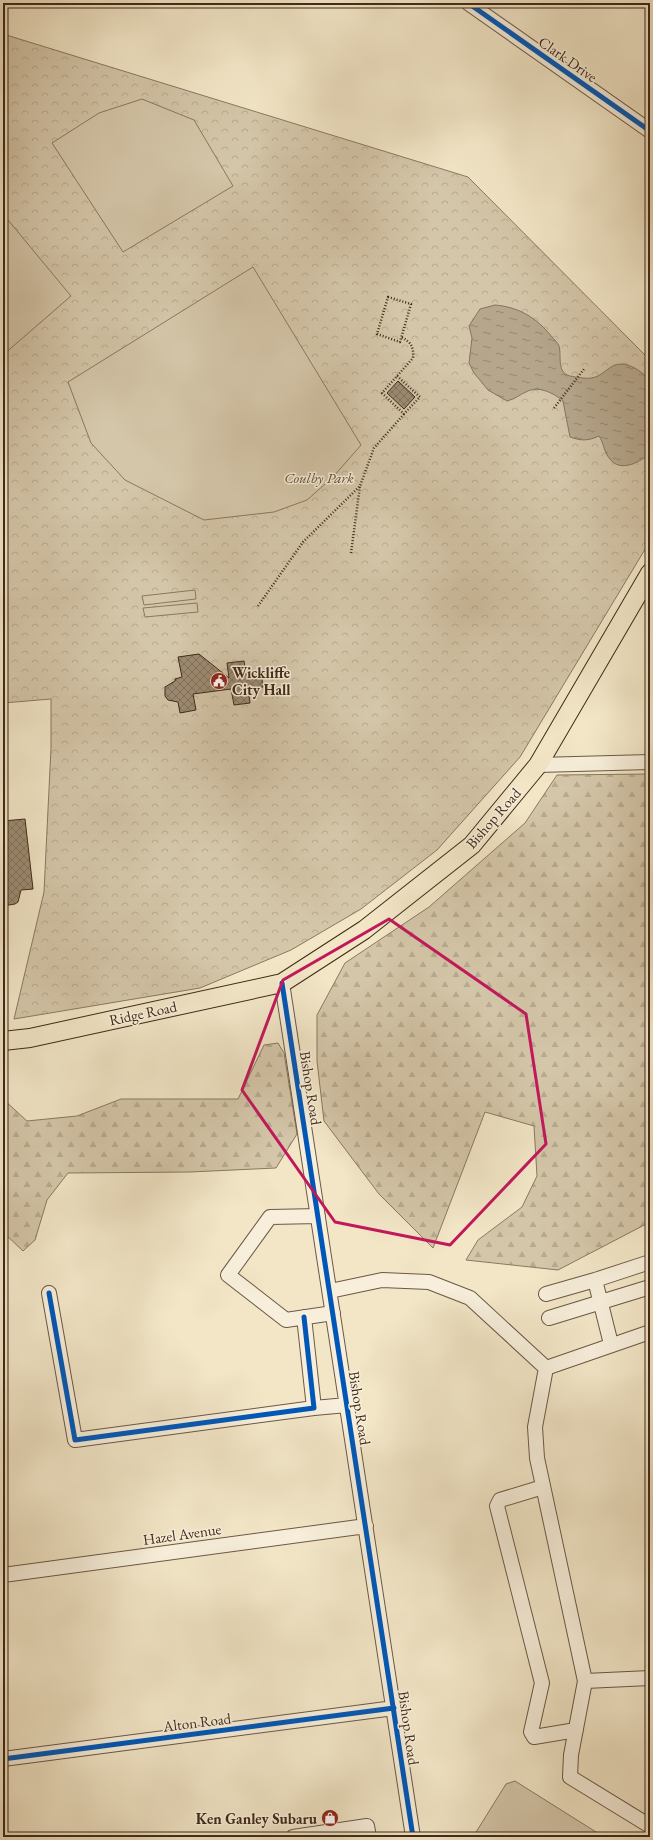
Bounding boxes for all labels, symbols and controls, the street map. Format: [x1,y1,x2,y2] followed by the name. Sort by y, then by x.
[535,32,601,86] street label: Clark Drive
[284,468,354,487] park label: Coulby Park
[232,663,291,699] place label: Wickliffe City Hall
[209,671,229,691] public building icon: Wickliffe City Hall
[461,783,525,852] street label: Bishop Road
[107,996,179,1029] street label: Ridge Road
[296,1050,326,1127] street label: Bishop Road
[345,1370,375,1447] street label: Bishop Road
[142,1519,223,1549] street label: Hazel Avenue
[394,1690,424,1767] street label: Bishop Road
[161,1708,233,1736] street label: Alton Road
[320,1808,340,1828] shop icon: Ken Ganley Subaru
[196,1809,318,1828] place label: Ken Ganley Subaru

